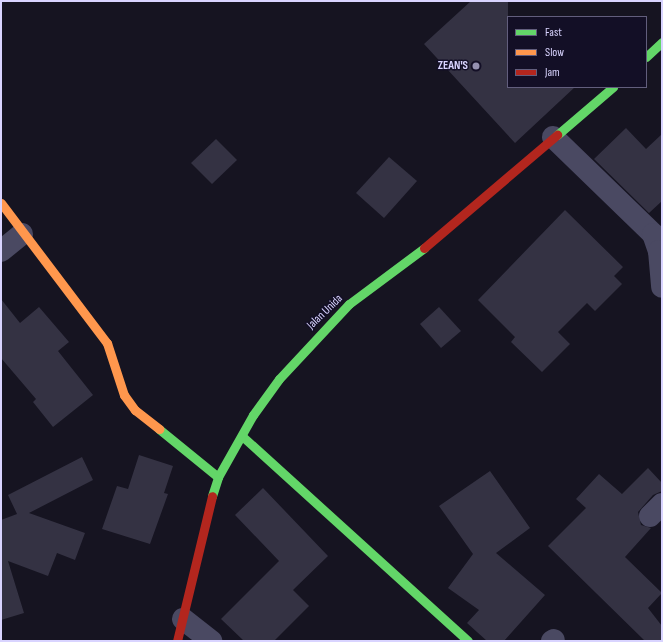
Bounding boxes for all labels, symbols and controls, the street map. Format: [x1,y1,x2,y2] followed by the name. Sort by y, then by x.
[507,16,647,88] legend
[545,25,562,40] text: Fast
[545,45,564,60] text: Slow
[438,59,468,73] place label: ZEAN'S
[471,61,481,71] marker: ZEAN'S
[545,65,560,80] text: Jam
[304,292,346,332] street label: Jalan Unida

